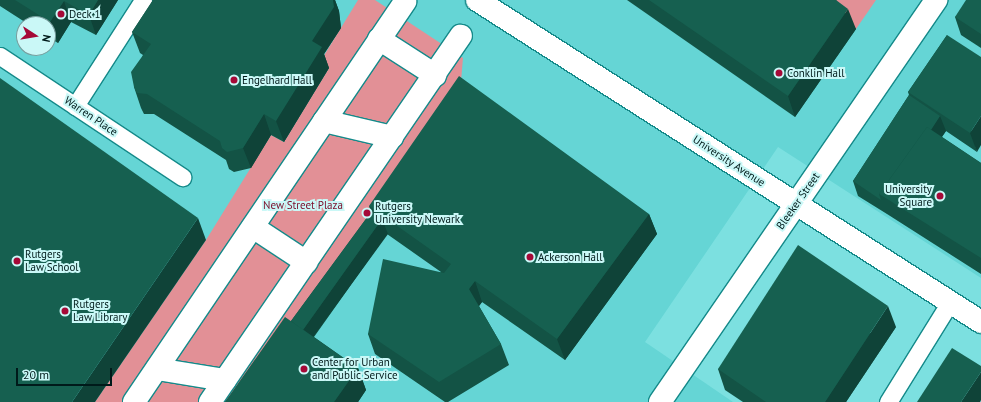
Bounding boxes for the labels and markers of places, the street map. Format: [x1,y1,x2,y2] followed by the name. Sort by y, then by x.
[69,7,101,21] place label: Deck 1
[56,9,66,19] marker: Deck 1
[787,66,844,80] place label: Conklin Hall
[774,68,784,78] marker: Conklin Hall
[242,73,312,87] place label: Engelhard Hall
[229,75,239,85] marker: Engelhard Hall
[885,183,932,209] place label: University Square
[935,191,945,201] marker: University Square
[375,200,460,226] place label: Rutgers University Newark
[362,208,372,218] marker: Rutgers University Newark
[25,248,79,274] place label: Rutgers Law School
[538,250,602,264] place label: Ackerson Hall
[525,252,535,262] marker: Ackerson Hall
[12,256,22,266] marker: Rutgers Law School
[73,298,128,324] place label: Rutgers Law Library
[60,306,70,316] marker: Rutgers Law Library
[312,356,398,382] place label: Center for Urban and Public Service
[299,364,309,374] marker: Center for Urban and Public Service

